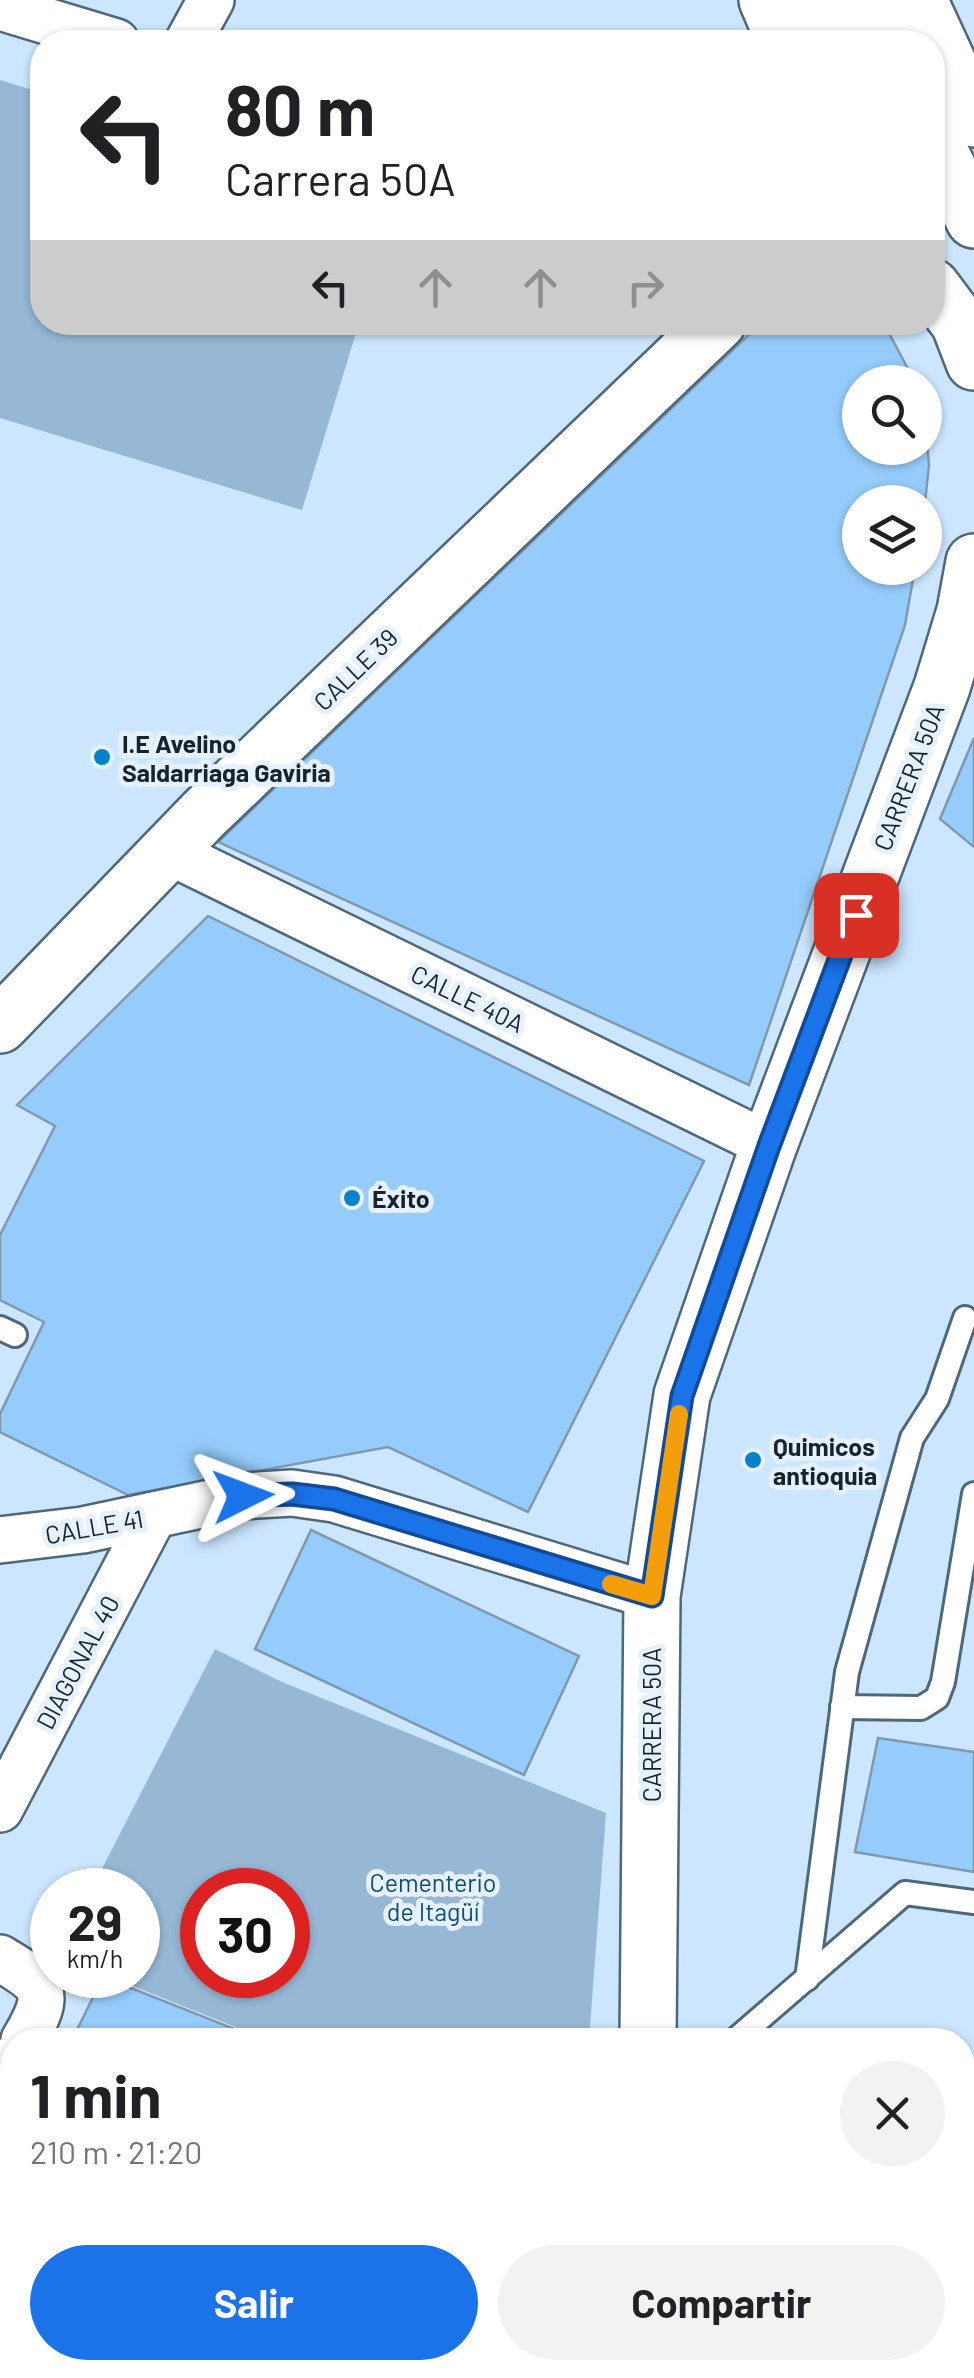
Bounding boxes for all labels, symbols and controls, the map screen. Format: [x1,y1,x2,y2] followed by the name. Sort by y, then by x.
[225,66,375,150] text: 80 m
[60,70,190,200] icon: left
[225,151,456,205] text: Carrera 50A
[303,260,358,315] icon: left
[408,260,463,315] icon: ahead
[513,260,568,315] icon: ahead
[618,260,673,315] icon: right
[842,365,942,585] map controls
[842,365,942,465] button: search
[842,485,942,585] button: layers
[307,622,403,716] street label: CALLE 39
[866,699,950,855] street label: CARRERA 50A
[122,728,331,787] place label: I.E Avelino Saldarriaga Gaviria
[91,746,113,768] marker: I.E Avelino Saldarriaga Gaviria
[814,873,899,958] pin
[829,888,884,943] icon: arrive
[407,958,529,1038] street label: CALLE 40A
[372,1183,430,1213] place label: Éxito
[341,1187,363,1209] marker: Éxito
[773,1431,877,1490] place label: Quimicos antioquia
[191,1444,295,1548] position arrow
[742,1449,764,1471] marker: Quimicos antioquia
[43,1503,145,1549] street label: CALLE 41
[29,1590,125,1734] street label: DIAGONAL 40
[636,1648,666,1802] street label: CARRERA 50A
[370,1867,496,1926] park label: Cementerio de Itagüí
[180,1868,310,1998] speed limit sign: 30
[68,1891,122,1951] text: 29
[67,1943,123,1973] text: km/h
[30,2058,161,2130] text: 1 min
[840,2061,945,2166] button: close
[30,2132,202,2170] text: 210 m · 21:20
[30,2245,478,2360] button: Salir
[498,2245,945,2360] button: Compartir

